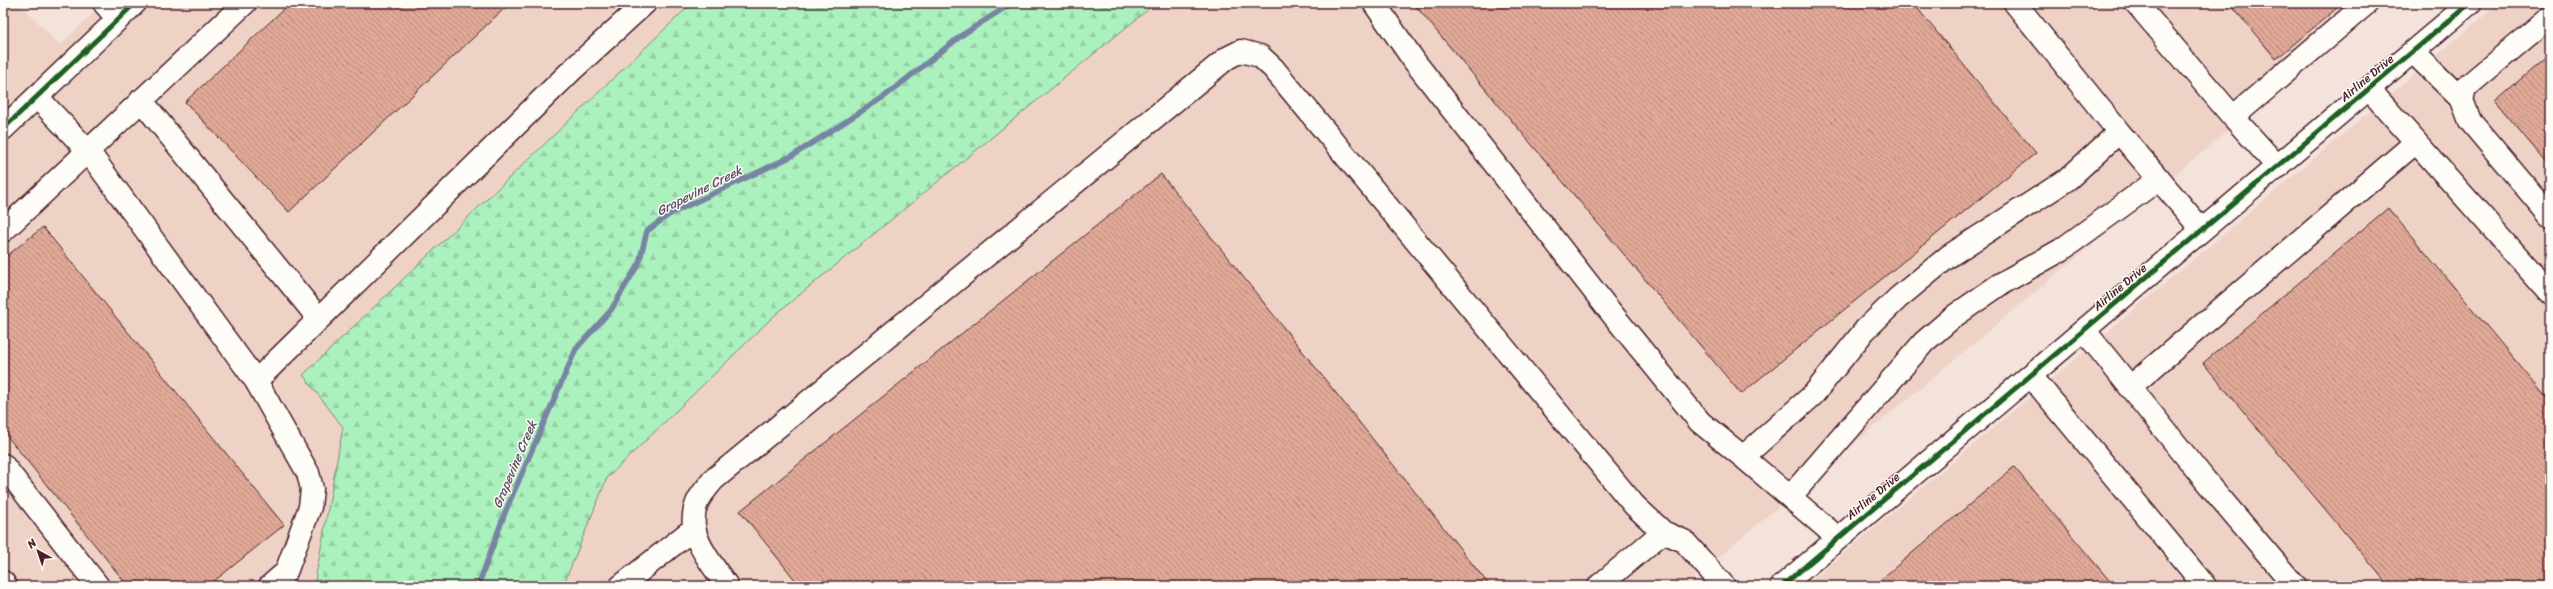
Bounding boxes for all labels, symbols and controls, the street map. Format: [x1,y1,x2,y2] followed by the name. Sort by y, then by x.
[2334,49,2399,108] street label: Airline Drive
[652,158,747,222] water label: Grapevine Creek
[2087,258,2152,317] street label: Airline Drive
[486,416,544,512] water label: Grapevine Creek
[1840,467,1905,526] street label: Airline Drive
[18,531,58,571] north arrow
[22,534,41,554] text: N

